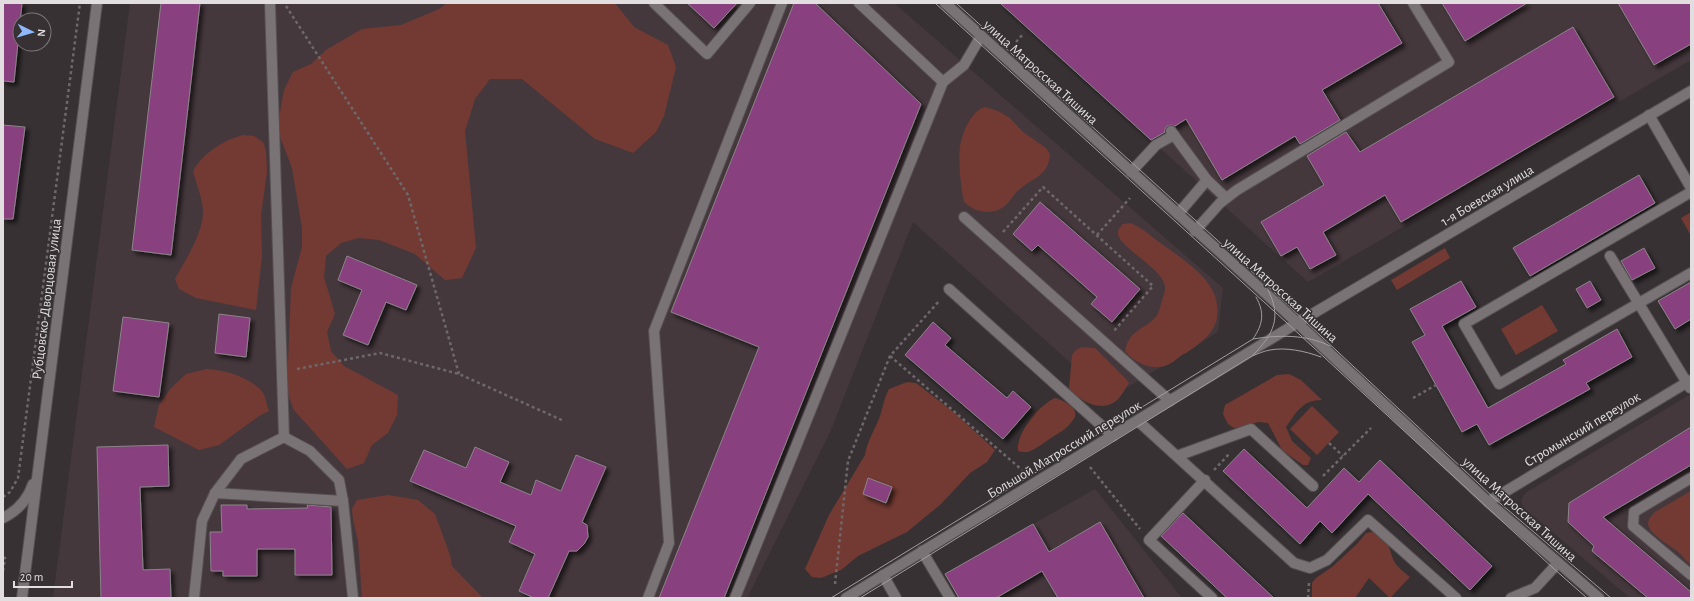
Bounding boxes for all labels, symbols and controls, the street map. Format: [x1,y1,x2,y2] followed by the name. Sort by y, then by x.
[12,12,52,52] north arrow
[980,17,1101,128] street label: улица Матросская Тишина
[36,29,47,37] text: N
[1439,162,1537,229] street label: 1-я Боевская улица
[30,217,64,380] street label: Рубцовско-Дворцовая улица
[1220,235,1341,346] street label: улица Матросская Тишина
[1522,389,1643,470] street label: Стромынский переулок
[985,398,1144,501] street label: Большой Матросский переулок
[1459,454,1580,565] street label: улица Матросская Тишина
[14,563,72,589] scale bar
[20,571,43,583] text: 20 m

